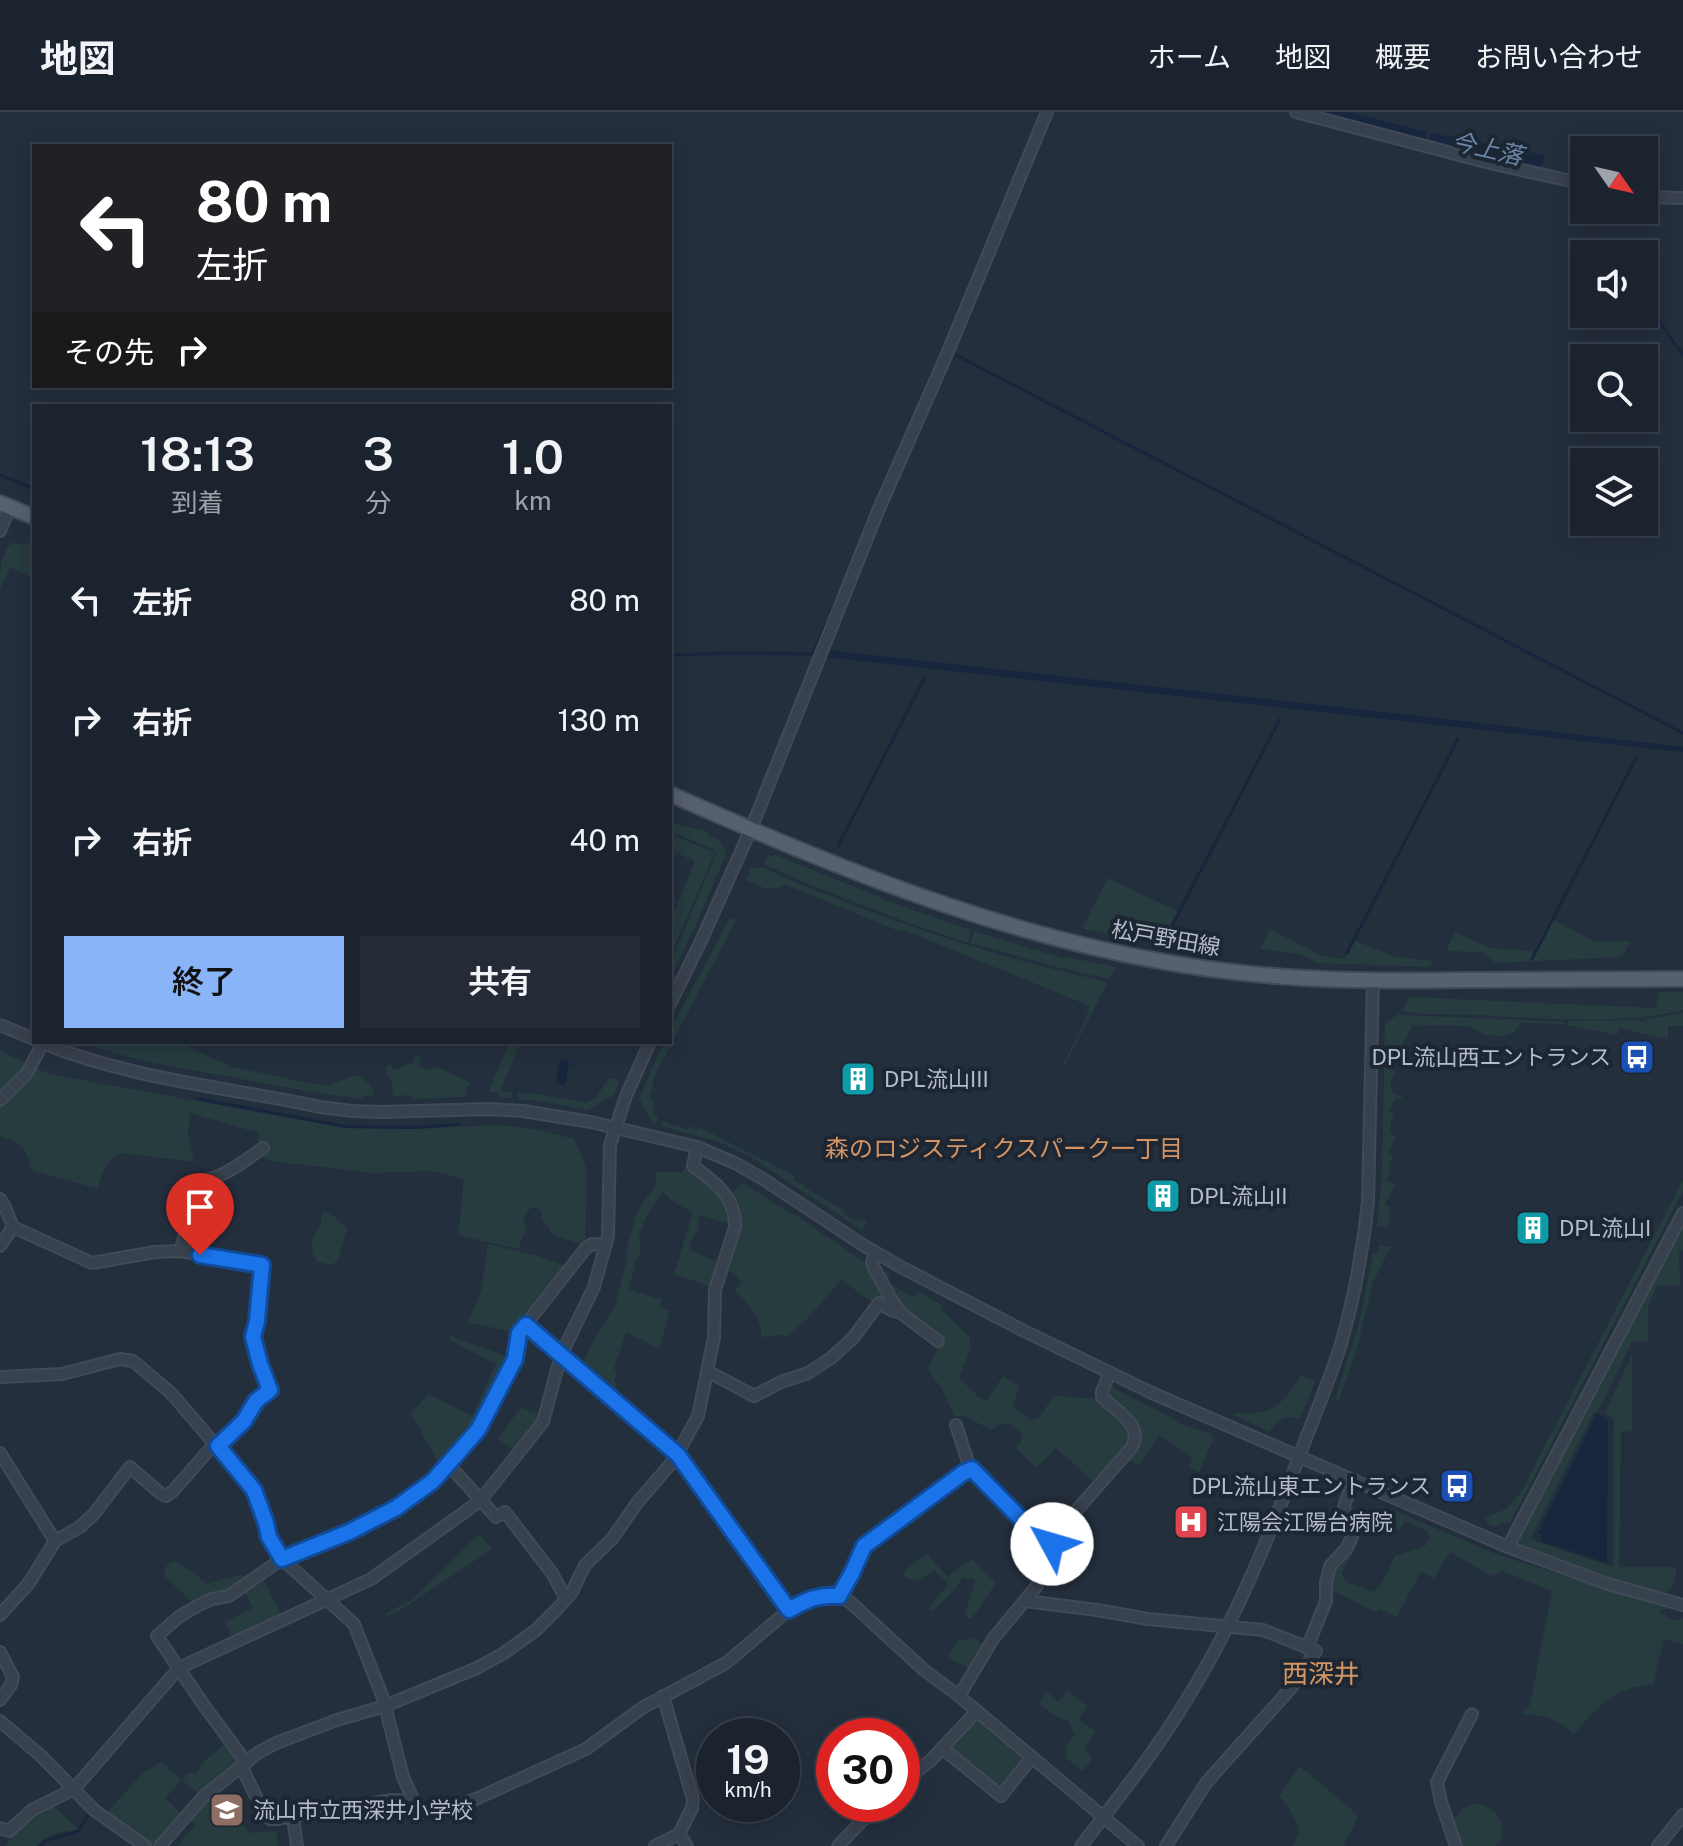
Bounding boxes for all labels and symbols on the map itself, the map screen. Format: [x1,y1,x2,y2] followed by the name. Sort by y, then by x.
[1449,126,1529,171] water label: 今上落
[1570,136,1658,224] north arrow
[1110,916,1222,960] street label: 松戸野田線
[1618,1038,1656,1076] bus stop icon: DPL流山西エントランス
[1371,1044,1611,1070] place label: DPL流山西エントランス
[839,1060,877,1098] building icon: DPL流山III
[884,1066,989,1092] place label: DPL流山III
[825,1134,1183,1162] district label: 森のロジスティクスパーク一丁目
[166,1173,234,1255] pin
[1144,1177,1182,1215] building icon: DPL流山II
[1189,1183,1287,1209] place label: DPL流山II
[1514,1209,1552,1247] building icon: DPL流山I
[1559,1215,1651,1241] place label: DPL流山I
[1438,1467,1476,1505] bus stop icon: DPL流山東エントランス
[1191,1473,1431,1499] place label: DPL流山東エントランス
[1010,1502,1094,1586] position arrow
[1172,1503,1210,1541] hospital icon: 江陽会江陽台病院
[1217,1509,1393,1535] place label: 江陽会江陽台病院
[1282,1658,1360,1689] district label: 西深井
[816,1718,920,1822] speed limit sign: 30
[208,1791,246,1829] school or university icon: 流山市立西深井小学校
[253,1797,473,1823] place label: 流山市立西深井小学校

